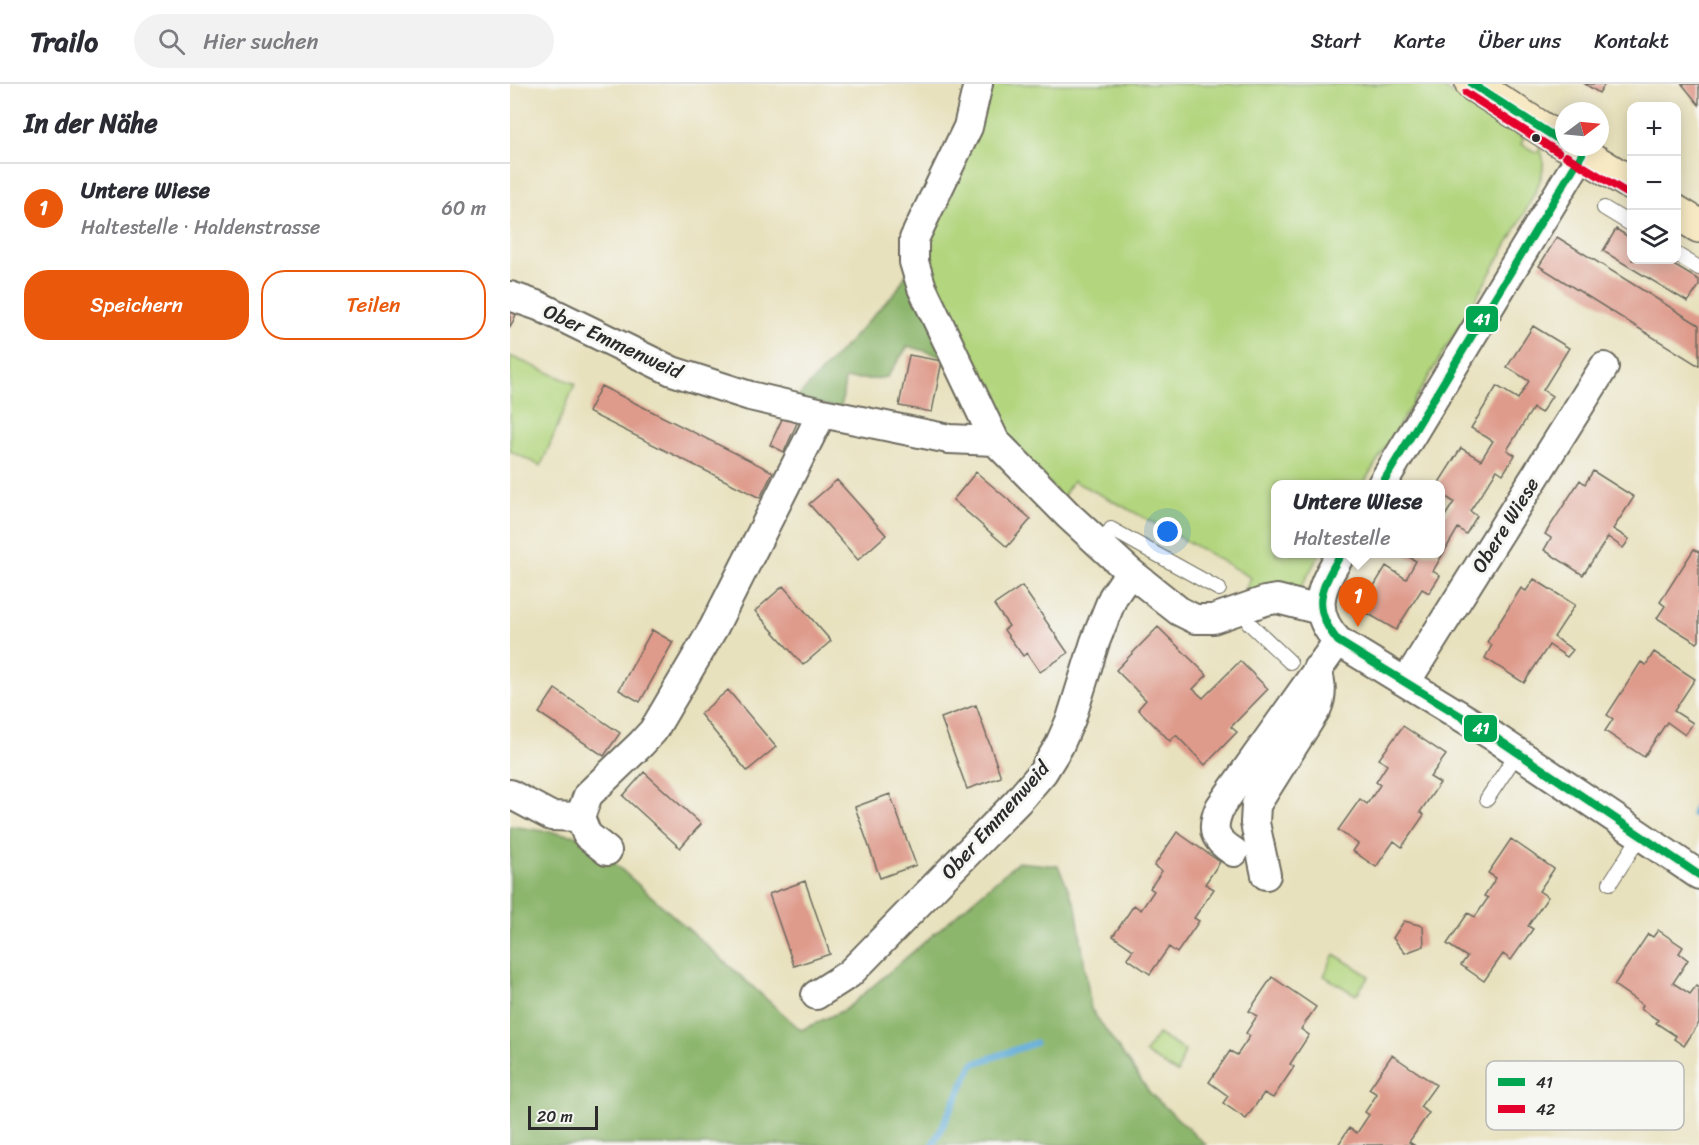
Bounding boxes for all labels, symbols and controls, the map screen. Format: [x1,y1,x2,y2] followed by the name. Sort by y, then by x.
[134,14,554,68] search box
[30,17,98,66] text: Trailo
[203,22,318,61] text: Hier suchen
[1311,22,1361,60] text: Start
[1394,22,1446,60] text: Karte
[1479,22,1561,60] text: Über uns
[1594,22,1669,60] text: Kontakt
[155,25,188,58] icon: search
[24,100,158,146] text: In der Nähe
[1555,102,1609,156] north arrow
[1627,102,1681,264] map controls
[1627,102,1681,156] button: +
[1530,132,1542,144] unlabelled marker
[1627,156,1681,210] button: −
[81,171,210,210] text: Untere Wiese
[39,191,48,226] text: 1
[441,191,486,226] text: 60 m
[81,210,320,245] text: Haltestelle · Haldenstrasse
[1627,210,1681,264] button: layers
[24,270,249,340] button: Speichern
[261,270,486,340] button: Teilen
[537,294,689,390] street label: Ober Emmenweid
[1465,305,1499,333] line badge: 41
[1473,305,1491,334] text: 41
[1462,470,1549,580] street label: Obere Wiese
[1271,480,1445,558] popup
[1293,482,1423,521] text: Untere Wiese
[1153,517,1182,546] your location
[1293,521,1391,556] text: Haltestelle
[1338,578,1378,627] pin: 1
[1463,714,1498,743] line badge: 41
[1472,714,1490,743] text: 41
[932,752,1060,888] street label: Ober Emmenweid
[1486,1061,1684,1130] legend
[1536,1068,1553,1097] text: 41
[1536,1095,1555,1124] text: 42
[537,1102,573,1131] text: 20 m
[528,1103,598,1130] scale bar

